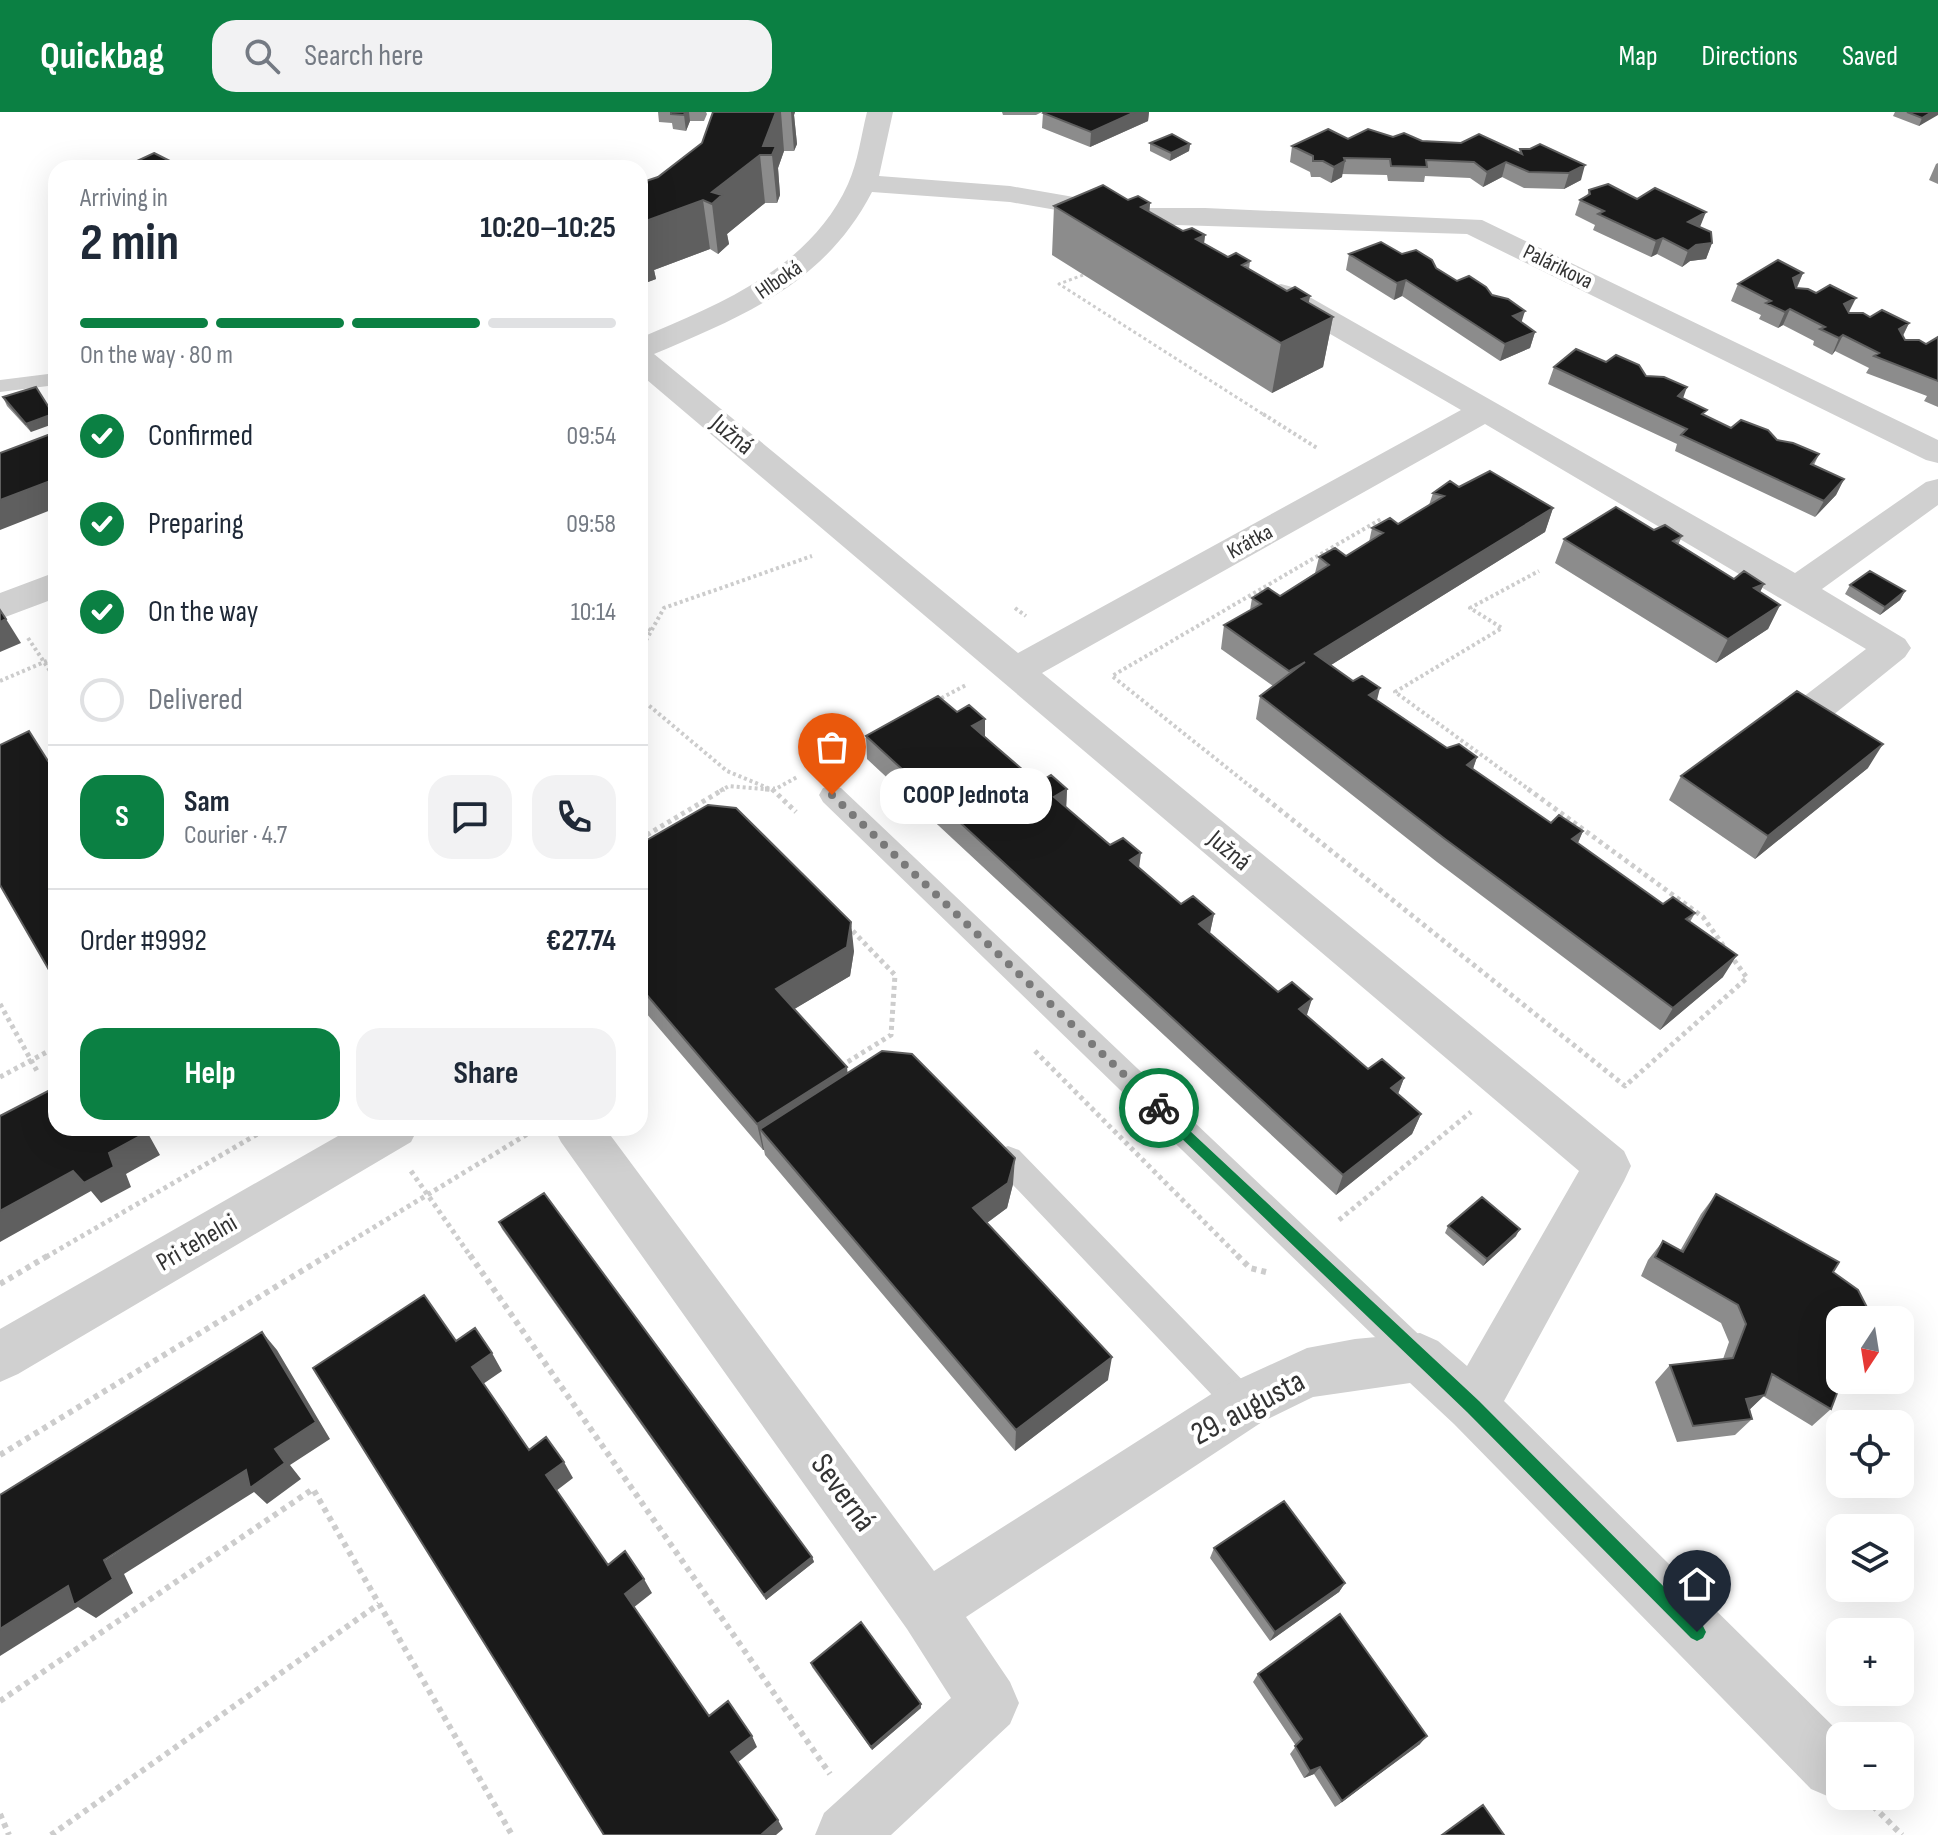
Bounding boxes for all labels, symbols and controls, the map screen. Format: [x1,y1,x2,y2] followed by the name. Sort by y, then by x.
[212,20,772,92] search box
[40,34,164,79] text: Quickbag
[240,34,284,78] icon: search
[304,38,423,74] text: Search here
[1619,40,1658,73] text: Map
[1702,40,1798,73] text: Directions
[1842,40,1898,73] text: Saved
[80,183,168,214] text: Arriving in
[480,210,616,246] text: 10:20–10:25
[80,212,179,275] text: 2 min
[1519,239,1597,295] street label: Palárikova
[751,254,807,306] street label: Hlboká
[80,340,233,371] text: On the way · 80 m
[703,407,760,462] street label: Južná
[80,414,124,458] icon: check
[148,418,253,454] text: Confirmed
[567,421,616,452] text: 09:54
[80,502,124,546] icon: check
[148,506,244,542] text: Preparing
[566,509,616,540] text: 09:58
[1223,519,1277,565] street label: Krátka
[80,590,124,634] icon: check
[148,594,258,630] text: On the way
[571,597,616,628] text: 10:14
[148,682,243,718] text: Delivered
[798,713,866,795] pin
[810,725,854,769] icon: bag
[880,767,1052,823] callout: COOP Jednota
[428,775,512,859] button: chat
[532,775,616,859] button: phone
[903,780,1029,811] text: COOP Jednota
[184,784,230,820] text: Sam
[115,799,129,835] text: S
[184,820,287,851] text: Courier · 4.7
[1200,823,1257,878] street label: Južná
[80,923,207,959] text: Order #9992
[546,923,616,959] text: €27.74
[80,1028,340,1120] button: Help
[356,1028,616,1120] button: Share
[1119,1068,1199,1148] courier
[1137,1086,1181,1130] icon: bike
[151,1208,243,1278] street label: Pri tehelni
[1826,1306,1914,1394] north arrow
[1826,1306,1914,1810] map controls
[1185,1362,1311,1454] street label: 29. augusta
[1826,1410,1914,1498] button: locate
[802,1447,884,1539] street label: Severná
[1826,1514,1914,1602] button: layers
[1663,1550,1731,1632] pin
[1675,1562,1719,1606] icon: home
[1826,1618,1914,1706] button: +
[1826,1722,1914,1810] button: −

